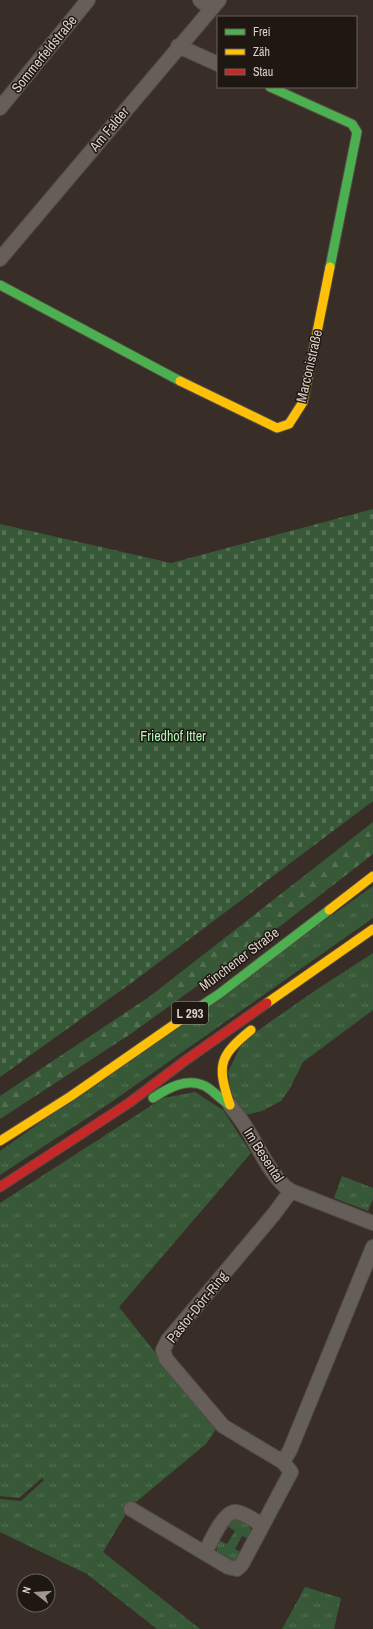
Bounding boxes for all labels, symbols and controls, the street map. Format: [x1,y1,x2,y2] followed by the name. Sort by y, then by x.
[7,12,81,96] street label: Sommerfeldstraße
[217,16,357,88] legend
[253,24,271,40] text: Frei
[253,44,270,60] text: Zäh
[253,64,273,80] text: Stau
[85,103,133,156] street label: Am Falder
[292,328,326,404] street label: Marconistraße
[140,727,206,745] park label: Friedhof Itter
[196,923,282,995] street label: Münchener Straße
[172,1002,208,1024] road number: L 293
[240,1125,288,1185] street label: Im Besental
[163,1267,232,1347] street label: Pastor-Dörr-Ring
[16,1573,56,1613] north arrow
[19,1585,34,1595] text: N

